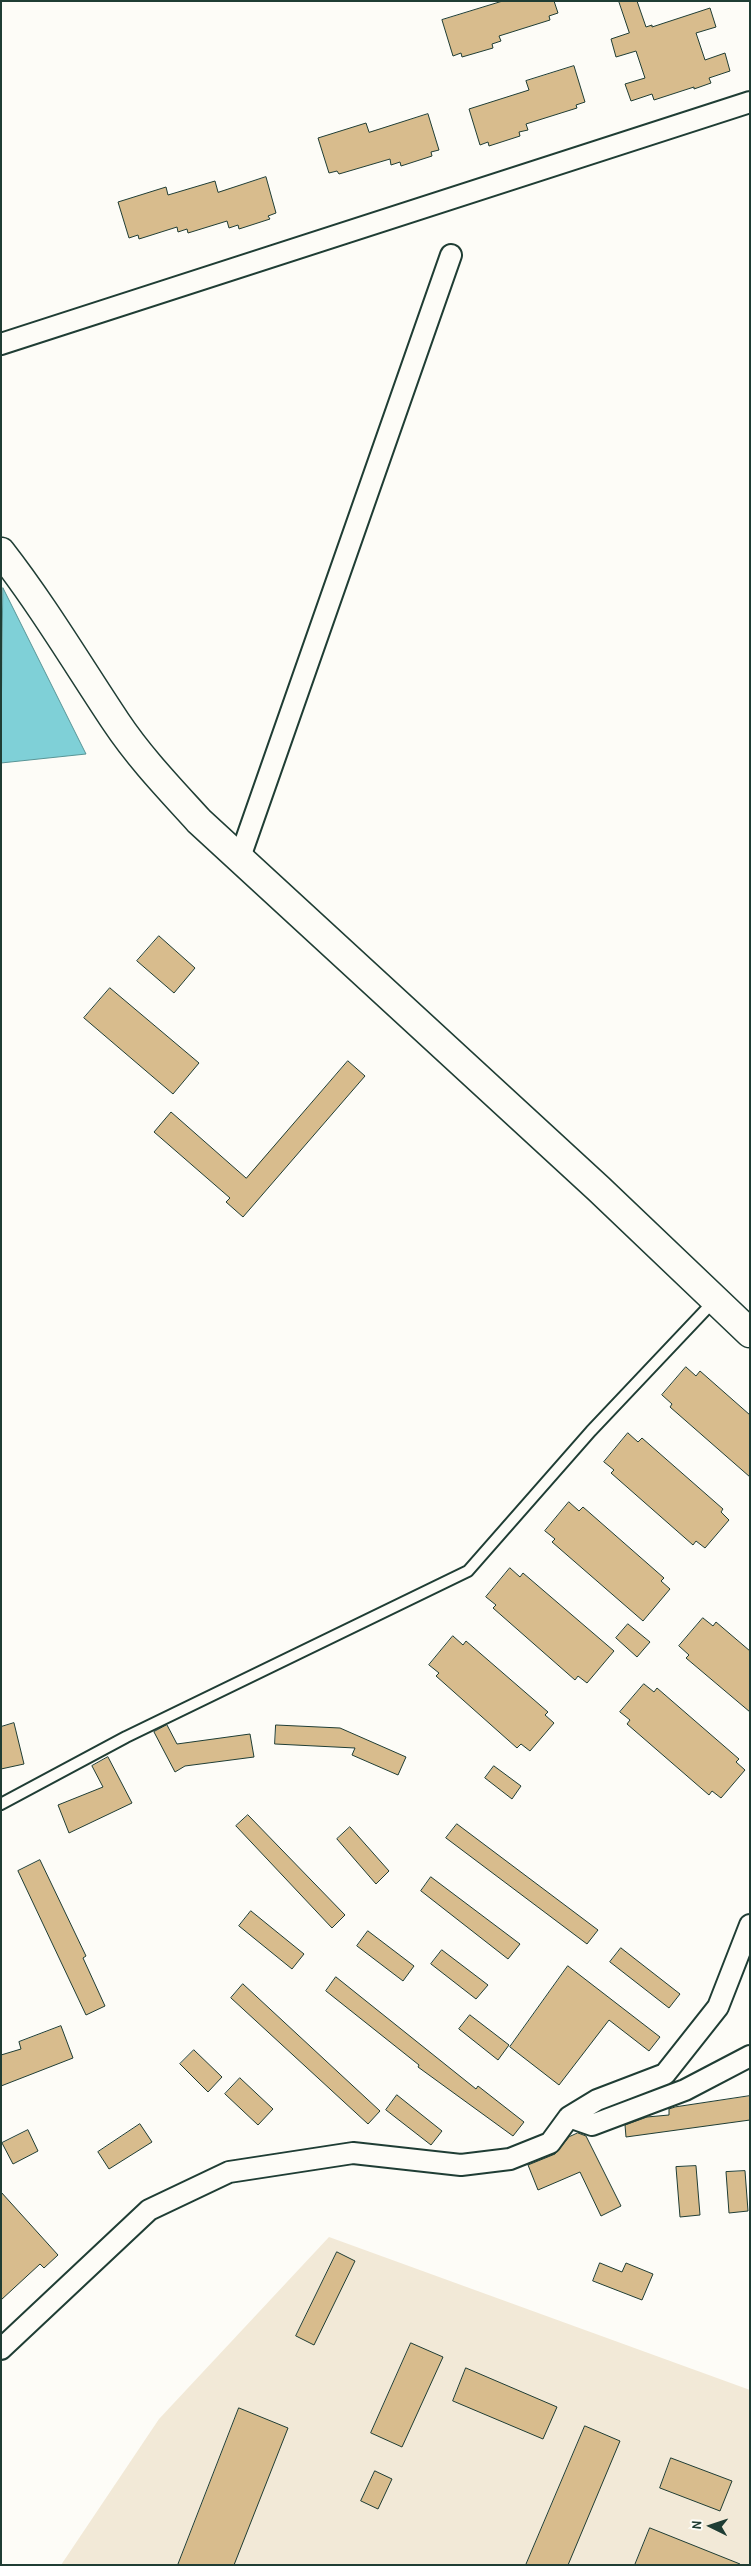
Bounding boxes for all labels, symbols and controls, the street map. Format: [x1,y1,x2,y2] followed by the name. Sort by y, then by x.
[686,2501,736,2551] north arrow
[686,2521,705,2529] text: N

